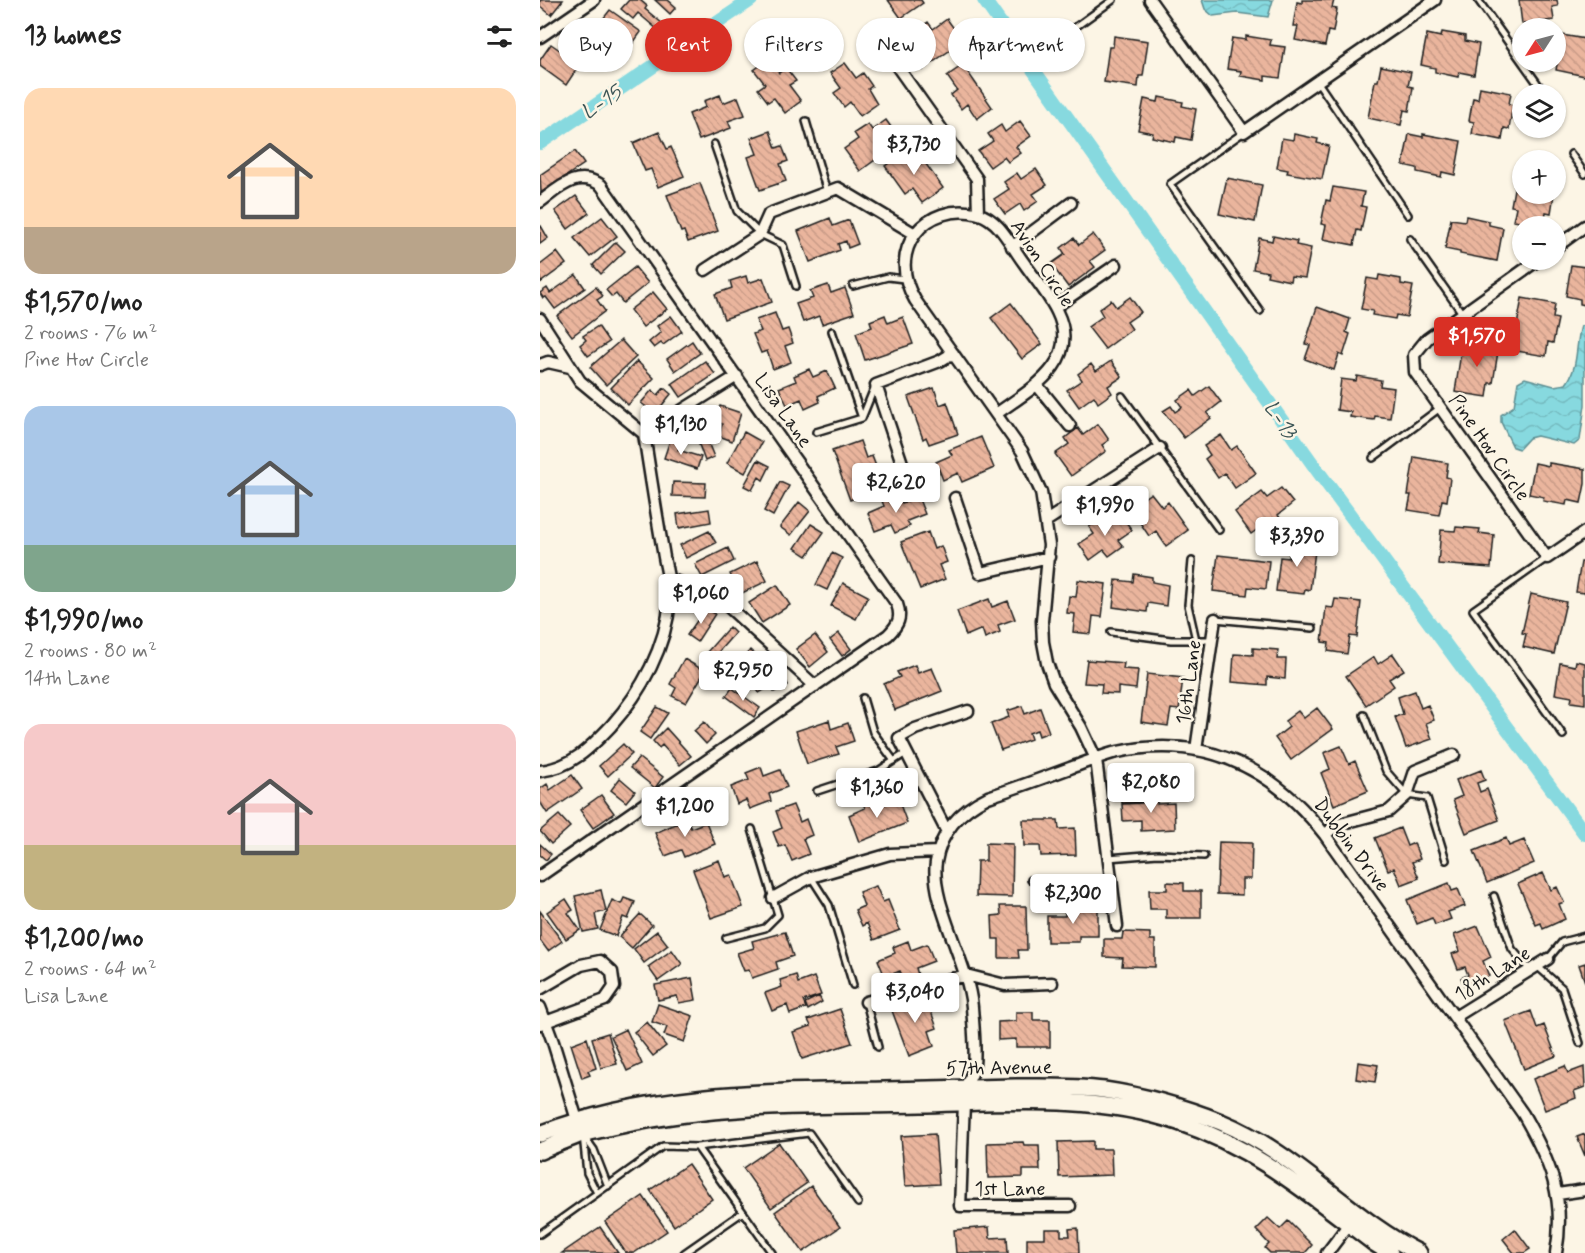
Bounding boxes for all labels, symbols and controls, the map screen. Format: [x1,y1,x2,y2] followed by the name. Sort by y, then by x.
[558,18,633,72] chip: Buy
[645,18,732,72] chip: Rent
[744,18,844,72] chip: Filters
[856,18,936,72] chip: New
[948,18,1085,72] chip: Apartment
[1512,18,1566,72] north arrow
[1512,18,1566,270] map controls
[24,19,122,53] text: 13 homes
[483,20,516,53] icon: filters
[576,78,630,126] water label: L-15
[1512,84,1566,138] button: layers
[865,125,963,176] pin: $3,730
[216,127,324,235] icon: home
[887,131,941,158] text: $3,730
[1512,150,1566,204] button: +
[1003,215,1080,313] street label: Avion Circle
[1512,216,1566,270] button: −
[24,286,143,320] text: $1,570/mo
[1428,317,1526,368] pin: $1,570
[24,320,157,347] text: 2 rooms · 76 m²
[1448,323,1506,350] text: $1,570
[24,347,149,374] text: Pine Hov Circle
[747,368,818,453] street label: Lisa Lane
[1442,389,1536,507] street label: Pine Hov Circle
[1257,395,1304,445] water label: L-13
[632,405,730,456] pin: $1,130
[655,411,707,438] text: $1,130
[216,445,324,553] icon: home
[847,463,945,514] pin: $2,620
[866,469,926,496] text: $2,620
[1056,486,1154,537] pin: $1,990
[1076,492,1134,519] text: $1,990
[1248,517,1346,568] pin: $3,390
[1269,523,1325,550] text: $3,390
[652,574,750,625] pin: $1,060
[672,580,730,607] text: $1,060
[24,604,143,638] text: $1,990/mo
[24,638,157,665] text: 2 rooms · 80 m²
[1170,638,1209,726] street label: 16th Lane
[694,651,792,702] pin: $2,950
[713,657,773,684] text: $2,950
[24,665,110,692] text: 14th Lane
[216,763,324,871] icon: home
[1102,763,1200,814] pin: $2,080
[828,768,926,819] pin: $1,360
[1121,769,1181,796] text: $2,080
[850,774,904,801] text: $1,360
[636,787,734,838] pin: $1,200
[1306,792,1395,898] street label: Dubbin Drive
[656,793,714,820] text: $1,200
[1024,874,1122,925] pin: $2,300
[1044,880,1102,907] text: $2,300
[24,922,144,956] text: $1,200/mo
[1450,940,1536,1008] street label: 18th Lane
[24,956,157,983] text: 2 rooms · 64 m²
[866,973,964,1024] pin: $3,040
[885,979,945,1006] text: $3,040
[24,983,109,1010] text: Lisa Lane
[945,1054,1053,1083] street label: 57th Avenue
[974,1176,1046,1203] street label: 1st Lane

